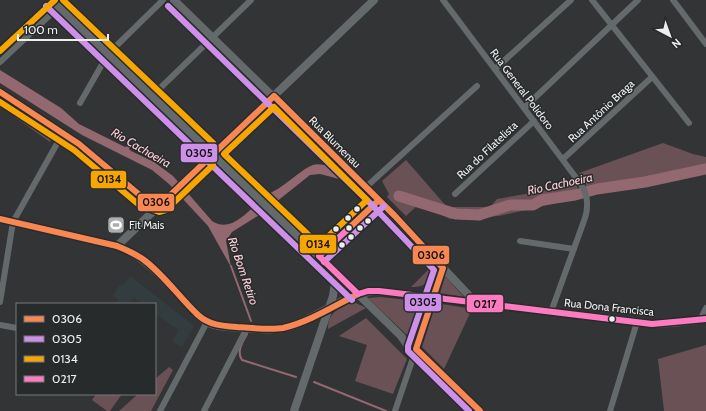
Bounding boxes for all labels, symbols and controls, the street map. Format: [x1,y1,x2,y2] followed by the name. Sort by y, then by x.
[18,16,108,42] scale bar
[650,16,690,56] north arrow
[24,22,58,37] text: 100 m
[669,36,684,51] text: N
[487,46,557,132] street label: Rua General Polidoro
[565,76,638,145] street label: Rua Antônio Braga
[306,113,364,171] street label: Rua Blumenau
[454,118,521,182] street label: Rua do Filatelista
[109,124,174,171] water label: Rio Cachoeira
[180,143,218,163] line badge: 0305
[185,146,213,160] text: 0305
[526,169,594,198] water label: Rio Cachoeira
[90,170,127,189] line badge: 0134
[97,172,121,186] text: 0134
[137,193,175,212] line badge: 0306
[142,195,170,209] text: 0306
[352,204,362,214] unlabelled marker
[343,213,353,223] unlabelled marker
[106,215,126,235] sports icon: Fit Mais
[363,216,373,226] unlabelled marker
[129,218,165,232] place label: Fit Mais
[344,223,354,233] unlabelled marker
[355,223,365,233] unlabelled marker
[331,224,341,234] unlabelled marker
[346,232,356,242] unlabelled marker
[299,234,337,254] line badge: 0134
[225,235,262,307] water label: Rio Bom Retiro
[306,237,330,251] text: 0134
[337,240,347,250] unlabelled marker
[412,245,450,265] line badge: 0306
[417,248,445,262] text: 0306
[404,293,442,312] line badge: 0305
[466,294,504,313] line badge: 0217
[409,295,437,309] text: 0305
[563,295,655,319] street label: Rua Dona Francisca
[473,297,497,311] text: 0217
[16,303,156,395] legend
[52,311,82,326] text: 0306
[607,314,617,324] unlabelled marker
[52,331,82,346] text: 0305
[52,351,78,366] text: 0134
[52,371,77,386] text: 0217

